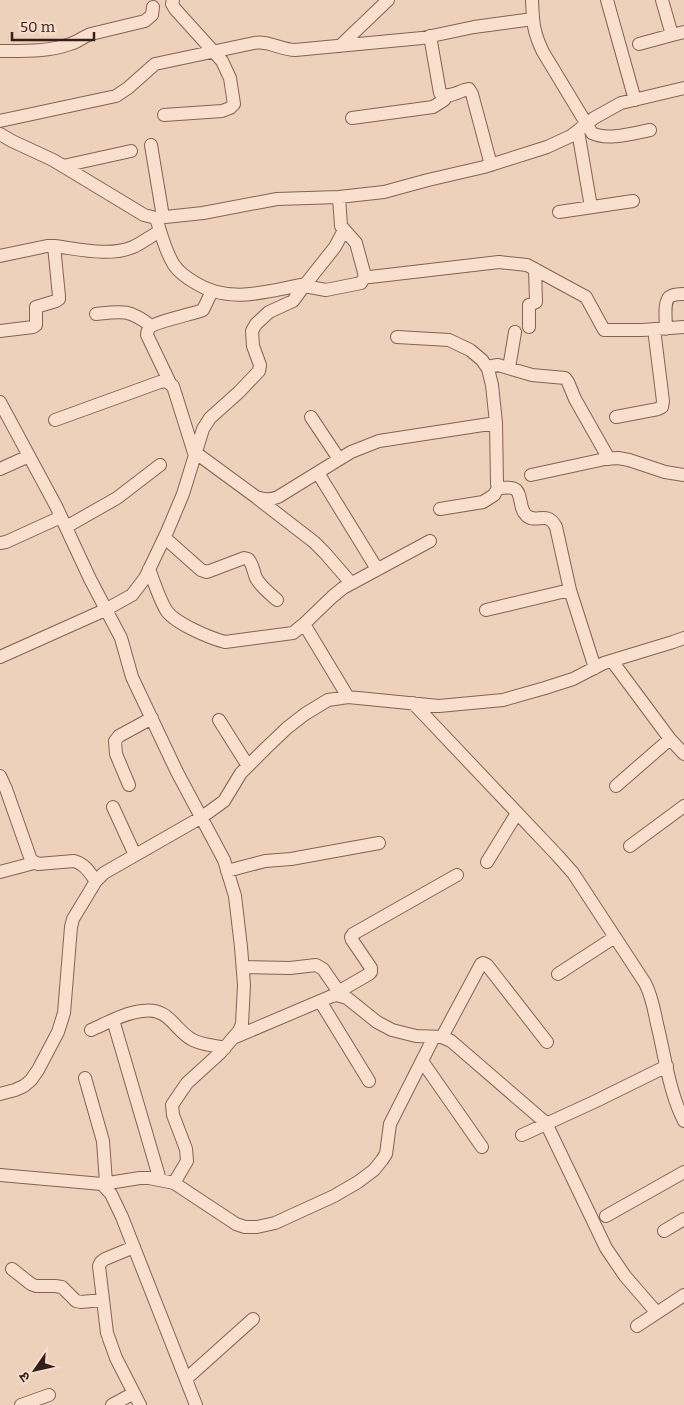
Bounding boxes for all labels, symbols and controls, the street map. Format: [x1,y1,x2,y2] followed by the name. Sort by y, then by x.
[12,10,95,42] scale bar
[20,18,56,36] text: 50 m
[10,1345,60,1395] north arrow
[15,1368,34,1385] text: उ

